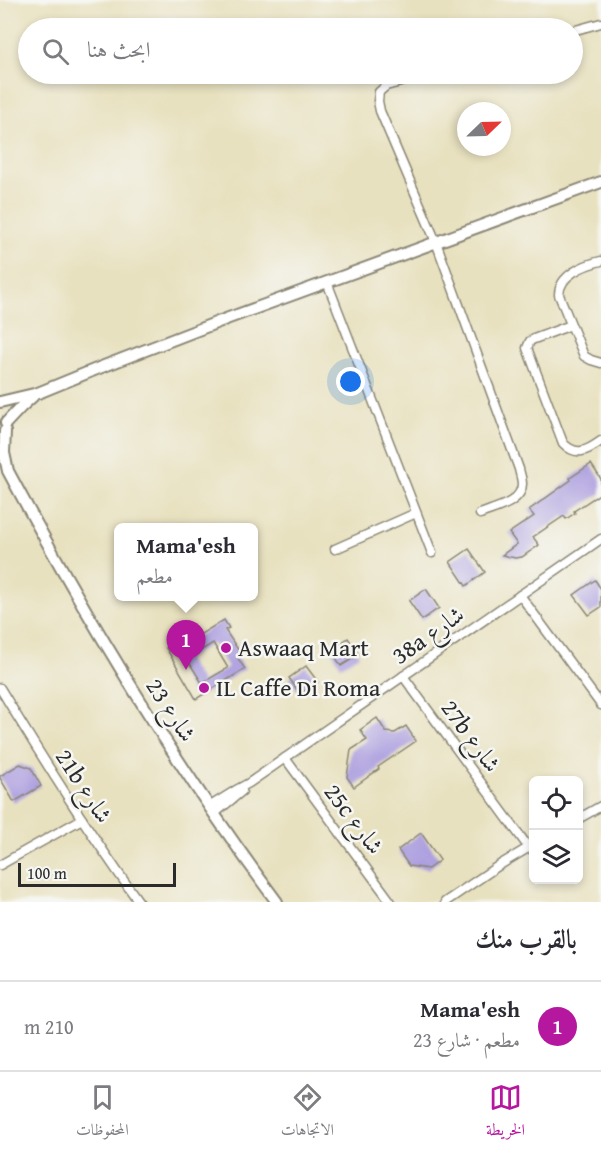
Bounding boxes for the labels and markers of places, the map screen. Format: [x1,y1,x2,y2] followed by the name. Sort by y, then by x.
[166,620,206,670] pin: 1
[238,630,369,665] place label: Aswaaq Mart
[219,641,233,655] marker: Aswaaq Mart
[216,670,381,705] place label: IL Caffe Di Roma
[197,681,211,695] marker: IL Caffe Di Roma

